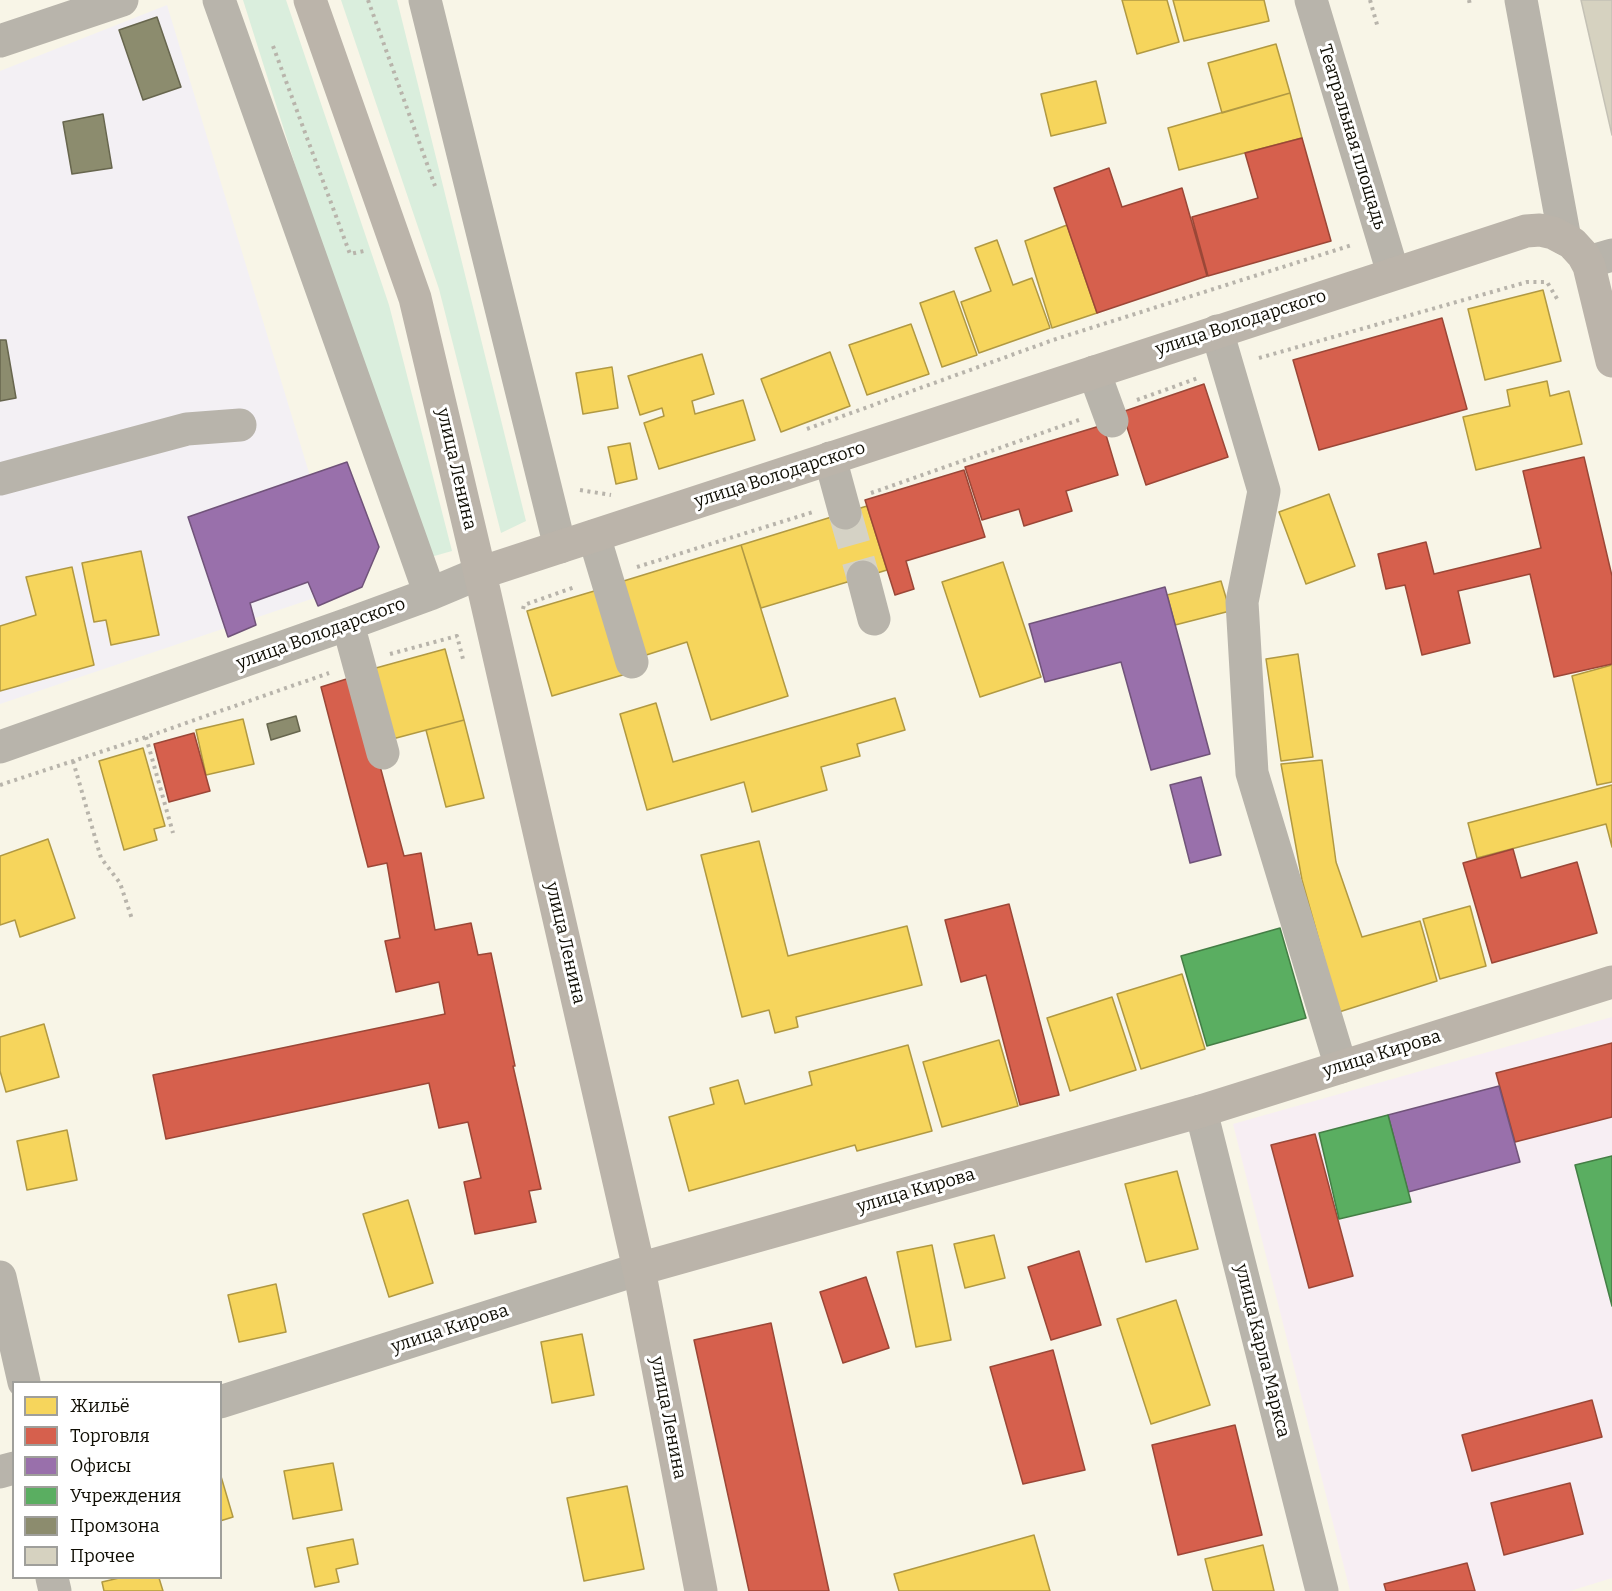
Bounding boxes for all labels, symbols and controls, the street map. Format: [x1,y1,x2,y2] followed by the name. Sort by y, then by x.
[1314,42,1390,232] street label: Театральная площадь
[1153,285,1329,361] street label: улица Володарского
[431,406,481,532] street label: улица Ленина
[692,437,868,513] street label: улица Володарского
[234,593,408,675] street label: улица Володарского
[540,880,590,1006] street label: улица Ленина
[1320,1026,1444,1082] street label: улица Кирова
[854,1164,978,1218] street label: улица Кирова
[1230,1262,1294,1440] street label: улица Карла Маркса
[389,1300,511,1358] street label: улица Кирова
[646,1355,690,1481] street label: улица Ленина
[12,1381,222,1579] legend
[70,1395,130,1417] text: Жильё
[70,1425,150,1447] text: Торговля
[70,1455,131,1477] text: Офисы
[70,1485,181,1507] text: Учреждения
[70,1515,160,1537] text: Промзона
[70,1545,135,1567] text: Прочее

